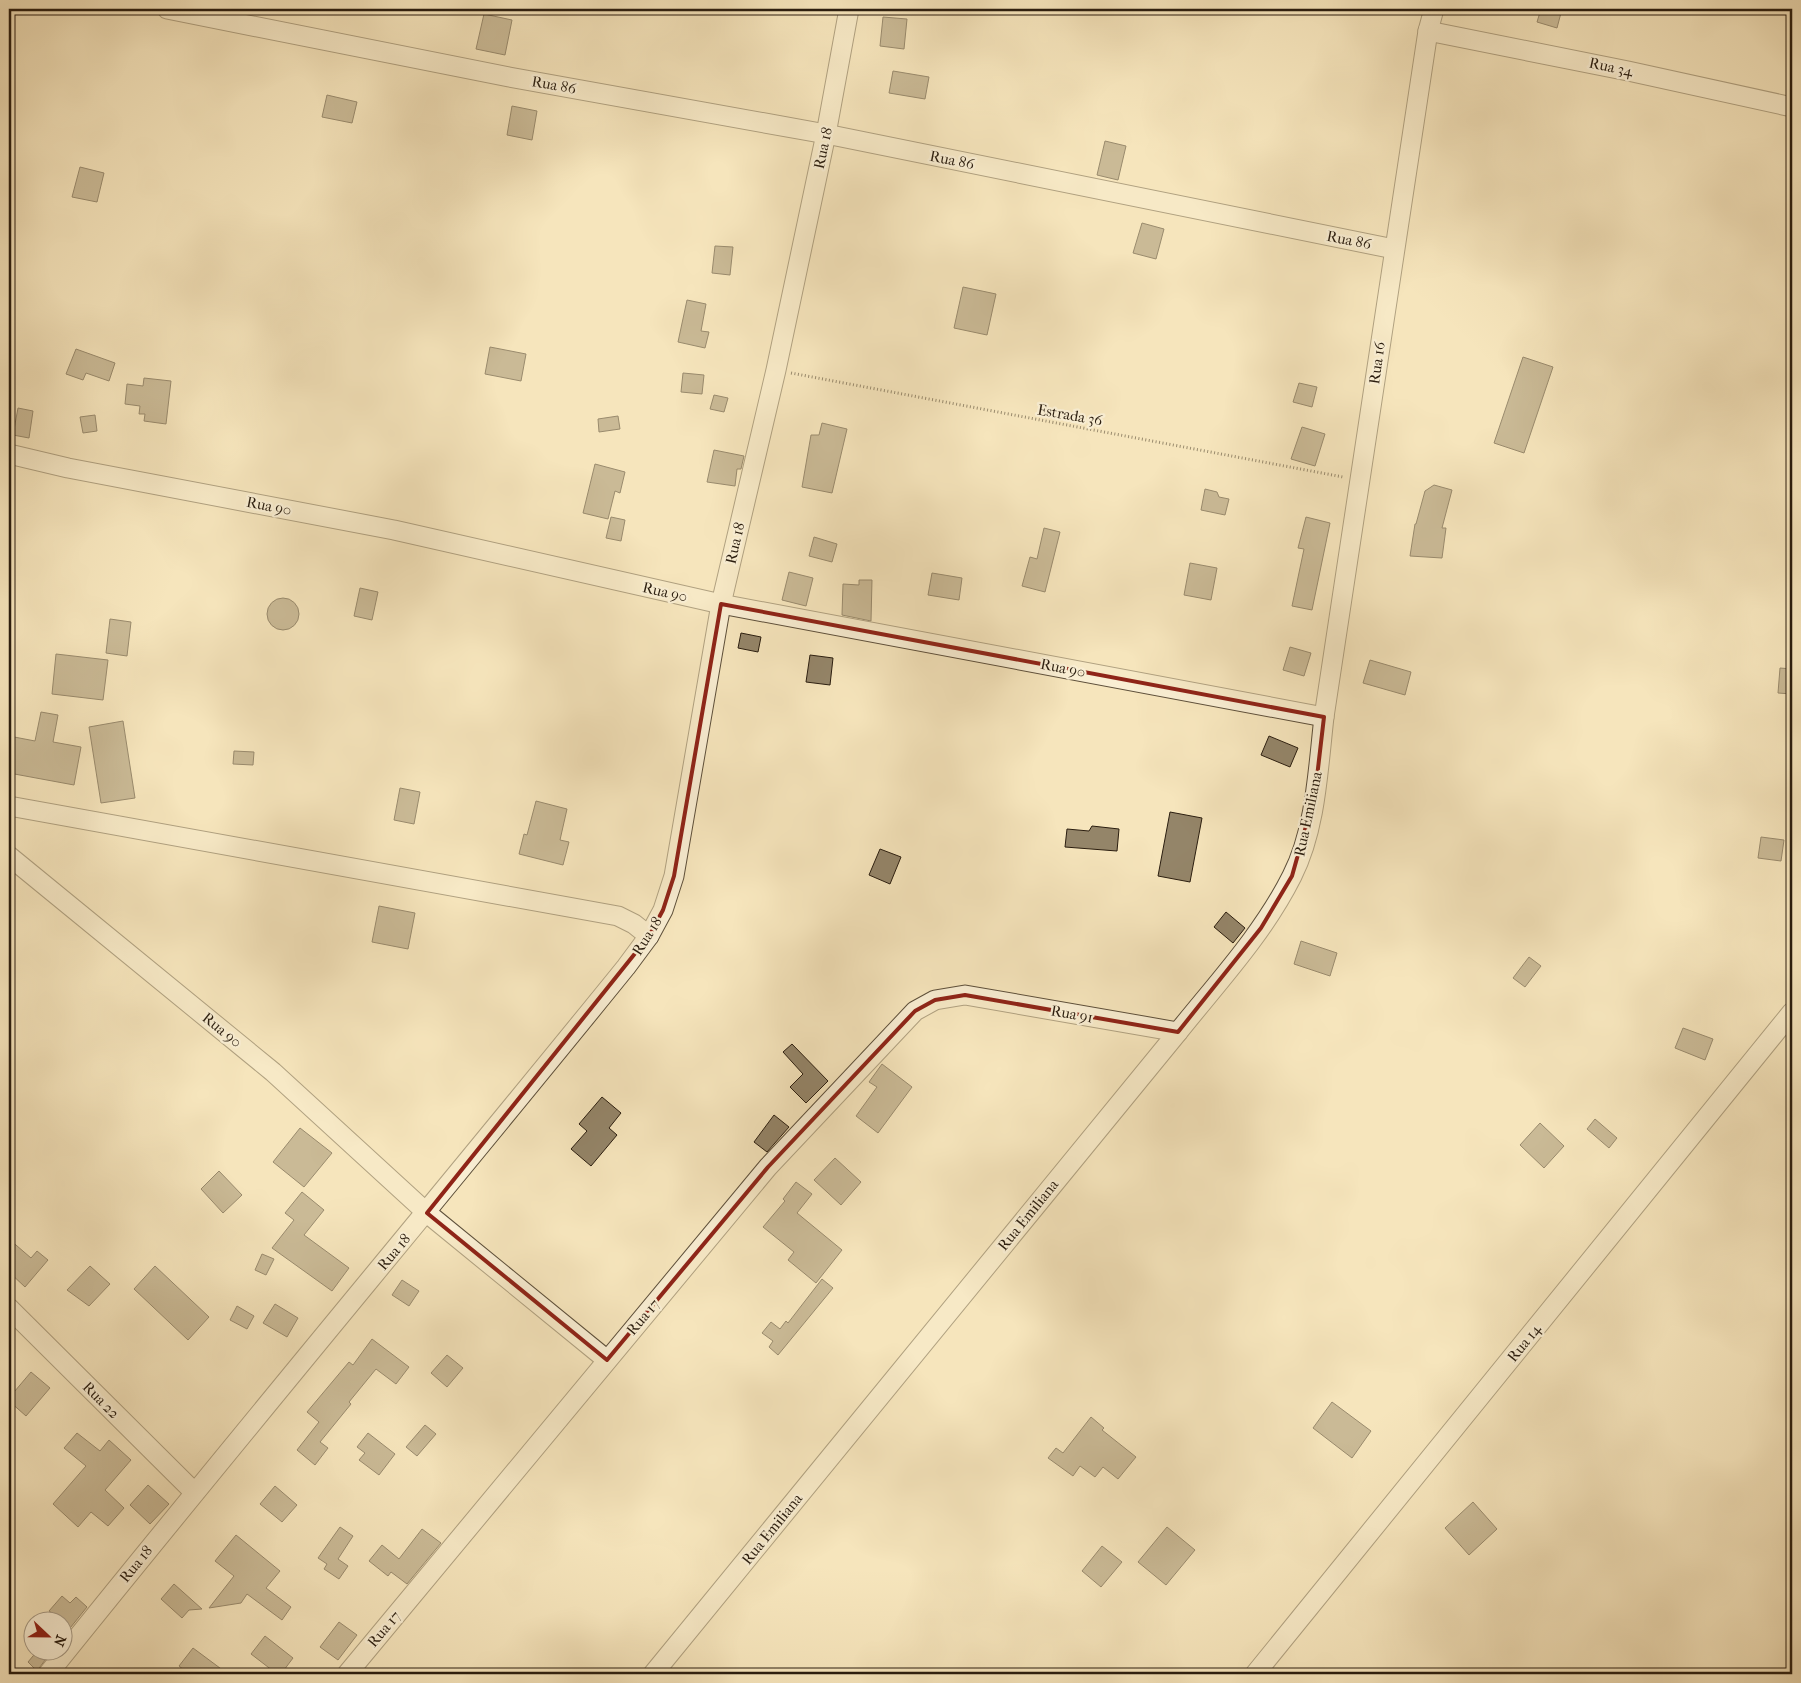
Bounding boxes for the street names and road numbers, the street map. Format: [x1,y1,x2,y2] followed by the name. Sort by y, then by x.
[1587,54,1636,81] street label: Rua 34
[530,72,579,98] street label: Rua 86
[810,125,836,171] street label: Rua 18
[928,147,977,173] street label: Rua 86
[1325,227,1374,253] street label: Rua 86
[1365,340,1389,385] street label: Rua 16
[1036,400,1105,430] street label: Estrada 36
[245,493,293,519] street label: Rua 90
[721,520,749,566] street label: Rua 18
[641,578,689,606] street label: Rua 90
[1039,655,1087,681] street label: Rua 90
[1290,769,1326,858] street label: Rua Emiliana
[628,913,666,959] street label: Rua 18
[1050,1001,1094,1027] street label: Rua 91
[199,1009,245,1051] street label: Rua 90
[994,1175,1063,1254] street label: Rua Emiliana
[374,1230,414,1274] street label: Rua 18
[623,1295,663,1339] street label: Rua 17
[1503,1320,1545,1366] street label: Rua 14
[79,1378,123,1422] street label: Rua 22
[738,1489,807,1568] street label: Rua Emiliana
[116,1542,156,1586] street label: Rua 18
[364,1607,404,1651] street label: Rua 17

